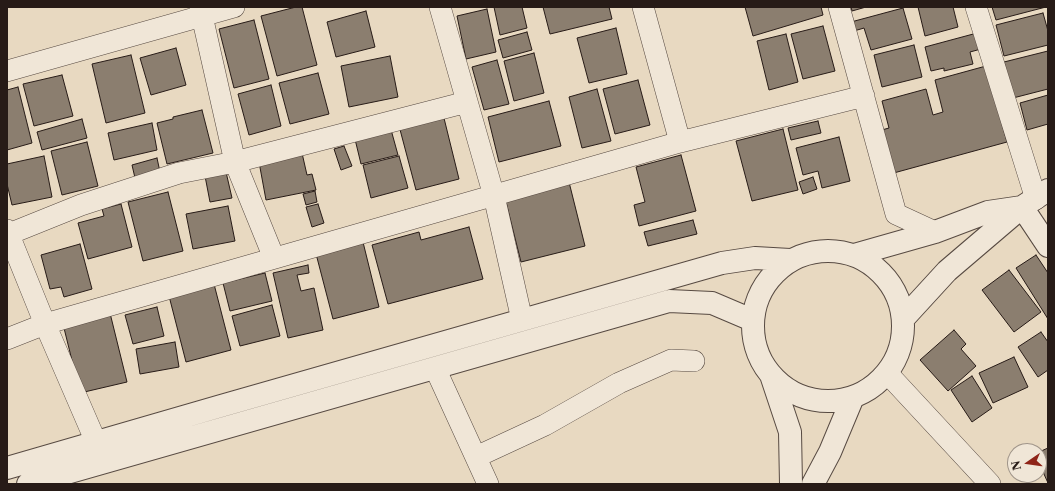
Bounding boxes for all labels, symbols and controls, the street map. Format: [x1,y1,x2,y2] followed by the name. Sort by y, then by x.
[1007,443,1047,483] north arrow
[1008,459,1024,472] text: N

